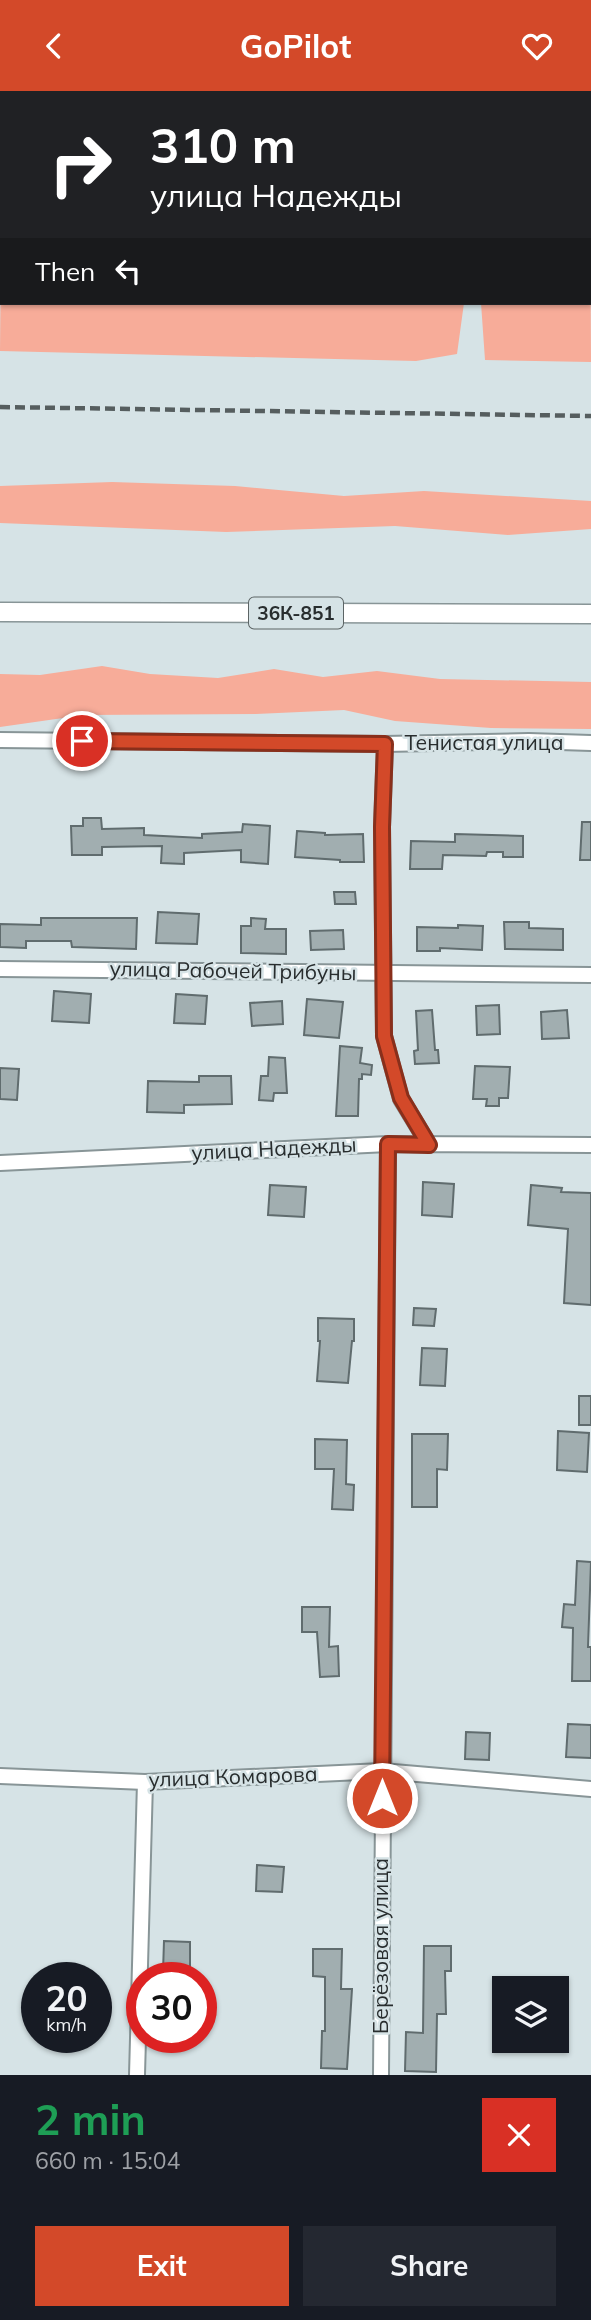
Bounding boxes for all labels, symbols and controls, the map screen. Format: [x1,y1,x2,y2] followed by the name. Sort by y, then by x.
[240,26,351,66] text: GoPilot
[35,27,73,65] icon: back
[518,27,556,65] icon: heart
[150,114,296,175] text: 310 m
[35,119,126,210] icon: right
[150,175,402,215] text: улица Надежды
[109,252,147,290] icon: left
[35,255,95,288] text: Then
[249,597,343,629] road number: 36К-851
[52,711,112,771] pin
[63,722,101,760] icon: arrive
[405,729,563,755] street label: Тенистая улица
[109,955,357,985] street label: улица Рабочей Трибуны
[191,1131,357,1165] street label: улица Надежды
[148,1760,318,1792] street label: улица Комарова
[345,1761,419,1835] position arrow
[367,1858,393,2034] street label: Берёзовая улица
[126,1962,217,2053] speed limit sign: 30
[45,1976,88,2020] text: 20
[492,1976,569,2053] map controls
[492,1976,569,2053] button: layers
[46,2013,87,2036] text: km/h
[35,2093,146,2146] text: 2 min
[482,2098,556,2172] button: close
[35,2146,180,2175] text: 660 m · 15:04
[35,2226,289,2306] button: Exit
[303,2226,556,2306] button: Share

